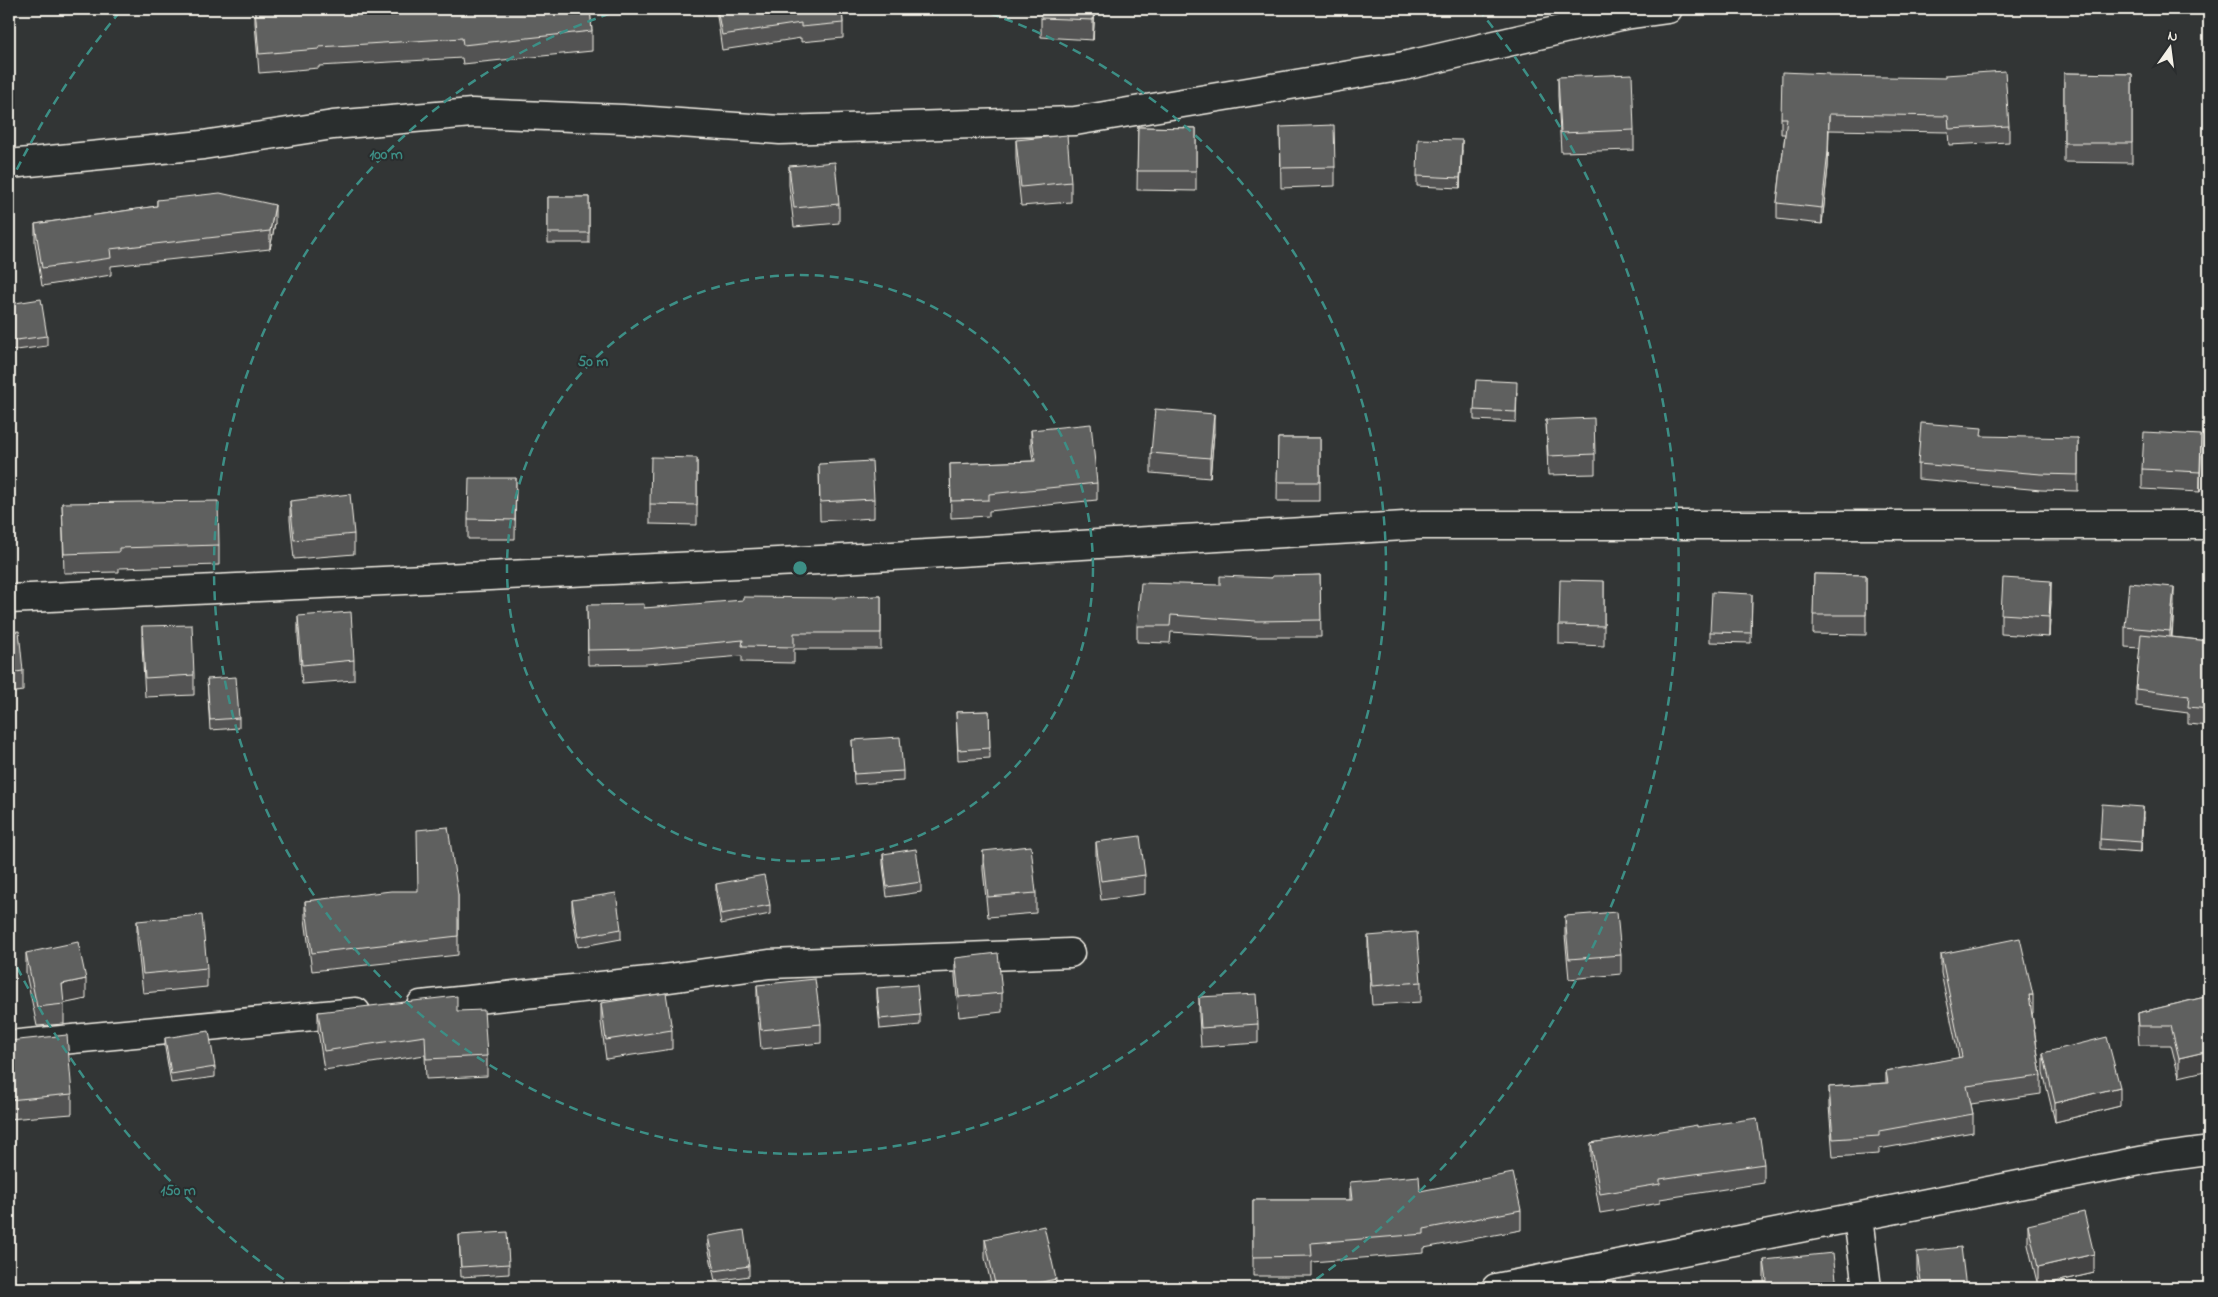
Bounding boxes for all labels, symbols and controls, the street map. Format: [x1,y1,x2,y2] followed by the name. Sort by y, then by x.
[2146,22,2196,72] north arrow
[2166,26,2180,48] text: N
[369,144,403,166] text: 100 m
[578,351,609,373] text: 50 m
[791,559,809,577] centre of rings
[160,1180,196,1202] text: 150 m

